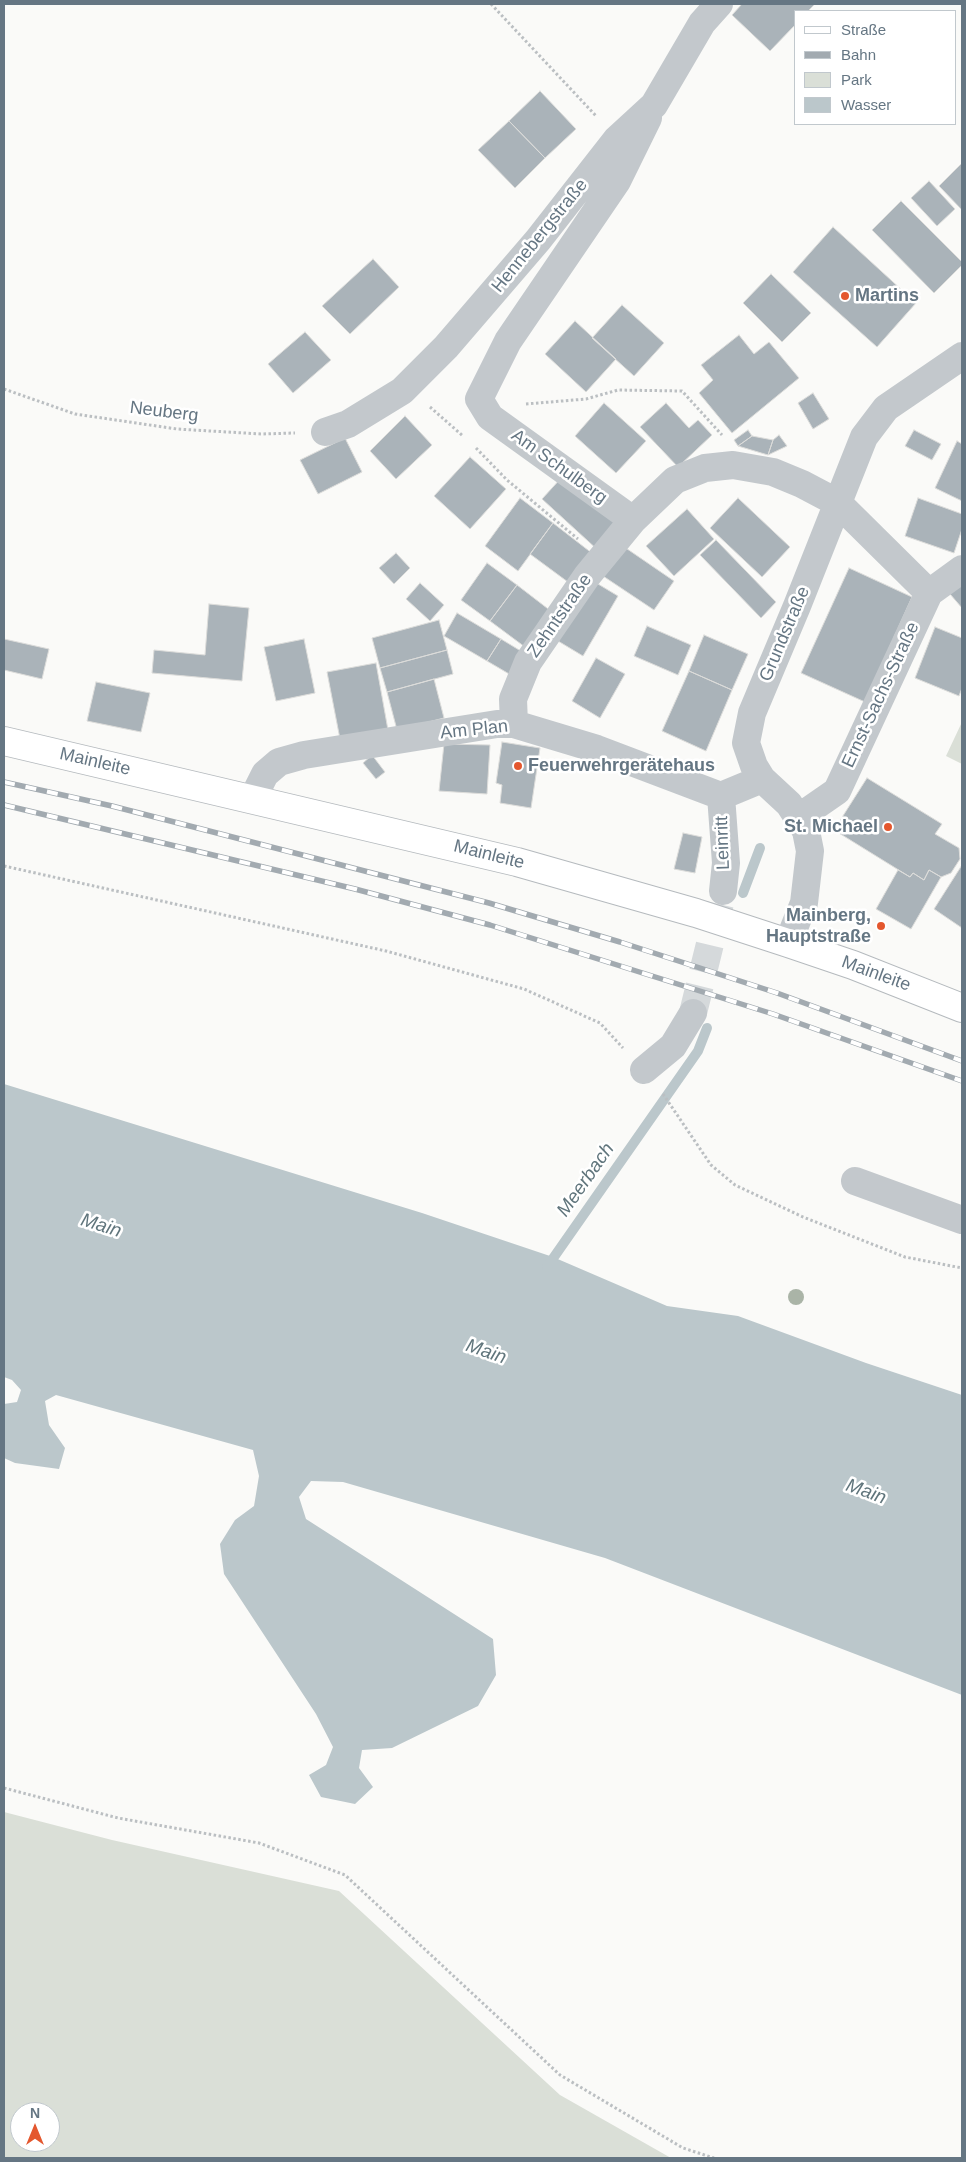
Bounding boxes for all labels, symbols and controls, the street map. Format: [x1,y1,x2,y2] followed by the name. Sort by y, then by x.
[794,10,956,125] legend
[841,21,886,38] text: Straße
[841,46,876,63] text: Bahn
[841,71,872,88] text: Park
[841,96,891,113] text: Wasser
[488,175,592,297] street label: Hennebergstraße
[855,285,919,307] place label: Martins
[839,290,851,302] marker: Martins
[128,397,200,427] street label: Neuberg
[507,425,611,509] street label: Am Schulberg
[523,570,597,662] street label: Zehntstraße
[755,583,815,685] street label: Grundstraße
[838,619,924,771] street label: Ernst-Sachs-Straße
[439,716,509,744] street label: Am Plan
[57,743,133,781] street label: Mainleite
[528,755,715,777] place label: Feuerwehrgerätehaus
[512,760,524,772] marker: Feuerwehrgerätehaus
[711,816,735,870] street label: Leinritt
[784,816,878,838] place label: St. Michael
[882,821,894,833] marker: St. Michael
[451,836,527,874] street label: Mainleite
[766,905,871,948] place label: Mainberg, Hauptstraße
[875,920,887,932] marker: Mainberg, Hauptstraße
[838,952,914,996] street label: Mainleite
[552,1139,620,1221] water label: Meerbach
[78,1209,124,1243] water label: Main
[463,1335,509,1369] water label: Main
[843,1474,889,1510] water label: Main
[10,2102,60,2152] north arrow
[30,2105,40,2121] text: N

